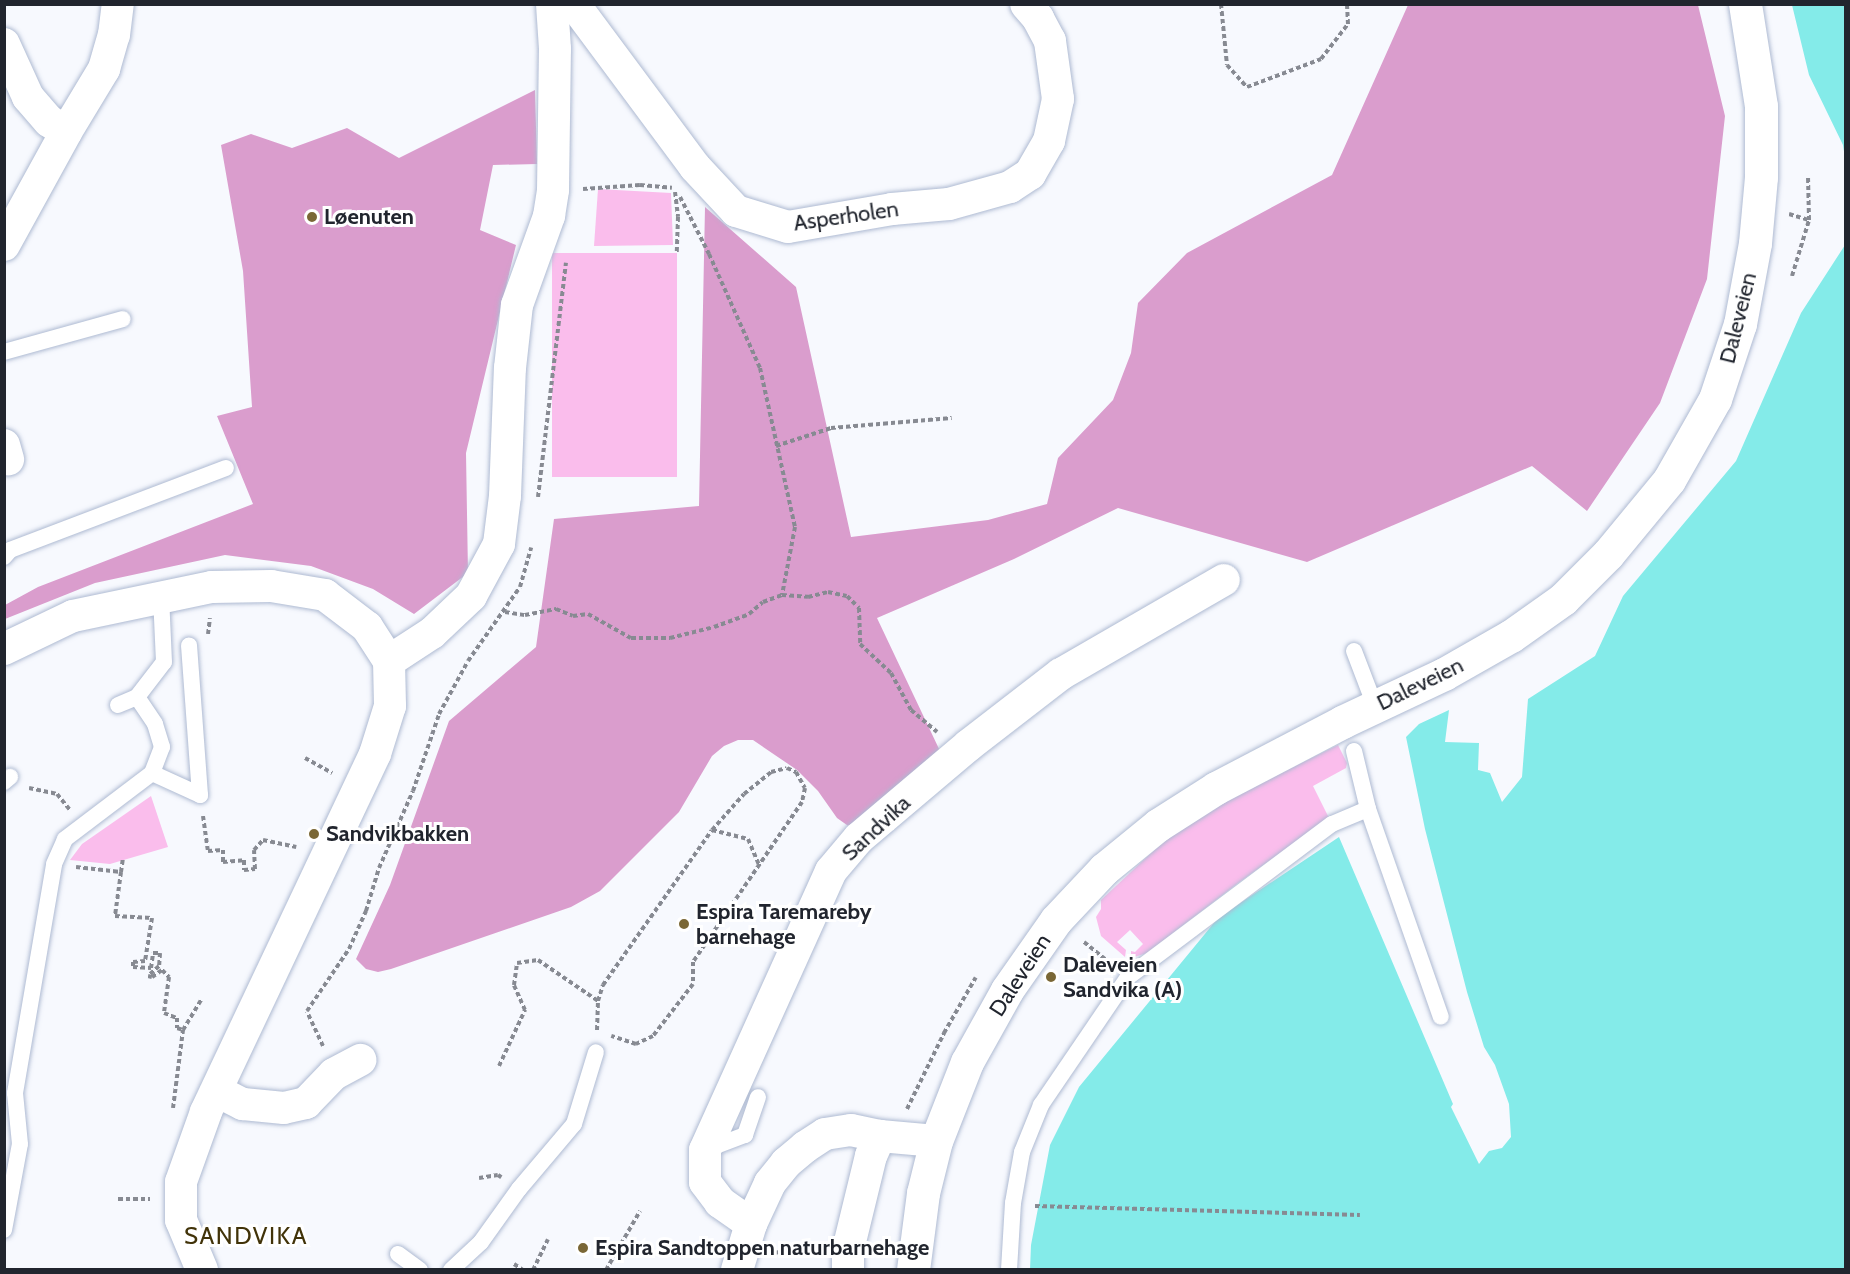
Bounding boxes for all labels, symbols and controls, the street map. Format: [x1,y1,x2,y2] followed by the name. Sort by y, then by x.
[792,196,900,236] street label: Asperholen
[324,204,414,230] place label: Løenuten
[305,210,319,224] marker: Løenuten
[1714,270,1762,366] street label: Daleveien
[1373,652,1467,716] street label: Daleveien
[836,790,916,866] street label: Sandvika
[326,821,469,847] place label: Sandvikbakken
[307,827,321,841] marker: Sandvikbakken
[696,898,872,950] place label: Espira Taremareby barnehage
[677,917,691,931] marker: Espira Taremareby barnehage
[984,929,1056,1021] street label: Daleveien
[1063,951,1182,1002] place label: Daleveien Sandvika (A)
[1044,970,1058,984] marker: Daleveien Sandvika (A)
[184,1222,308,1250] district label: SANDVIKA
[595,1235,929,1261] place label: Espira Sandtoppen naturbarnehage
[576,1241,590,1255] marker: Espira Sandtoppen naturbarnehage

